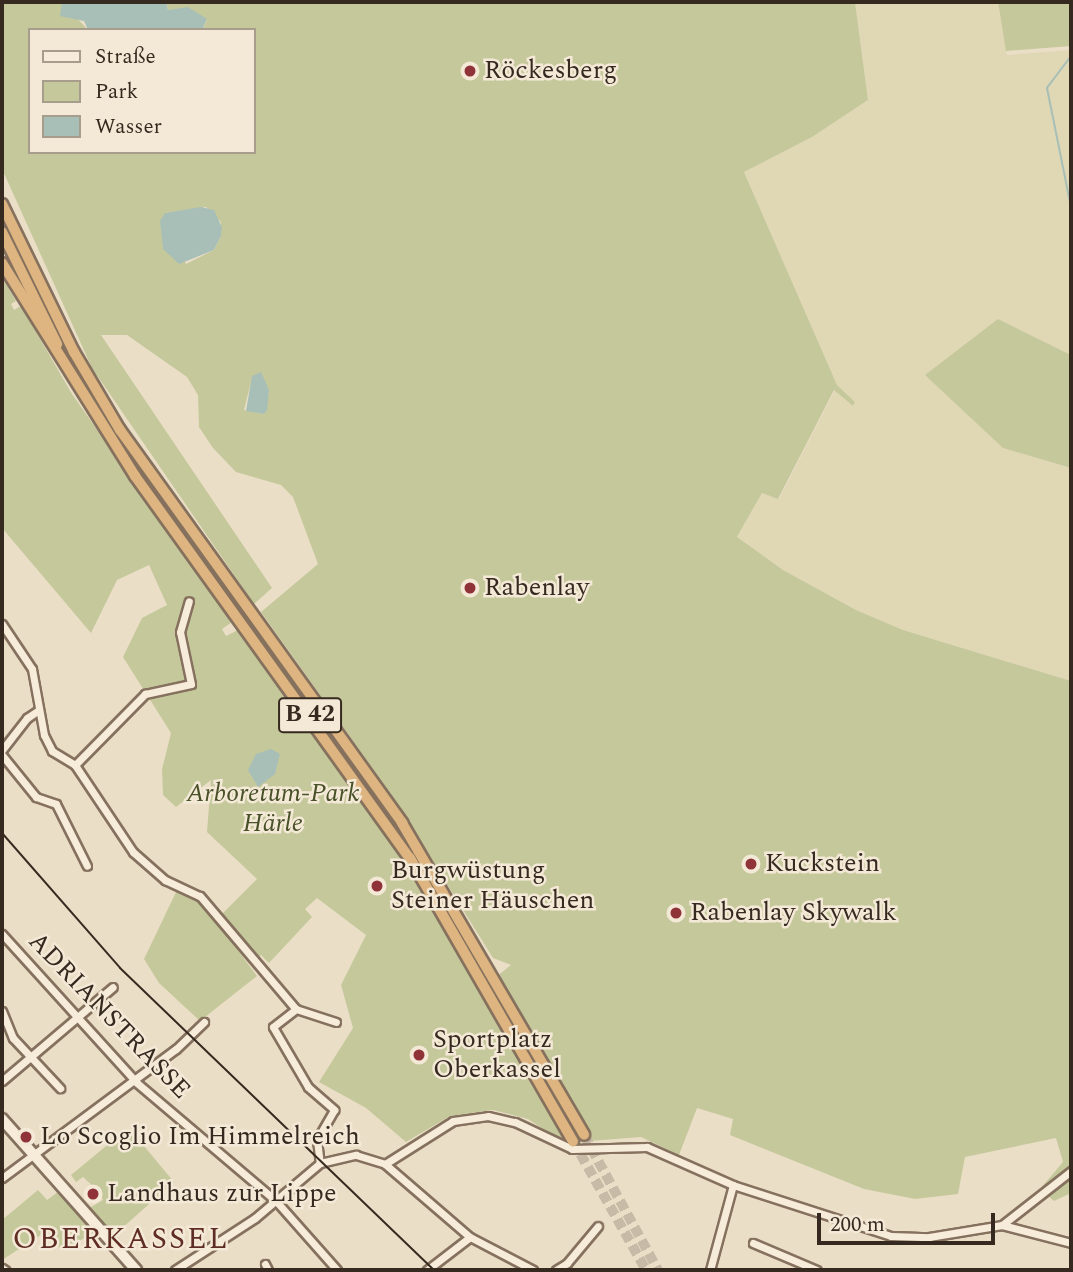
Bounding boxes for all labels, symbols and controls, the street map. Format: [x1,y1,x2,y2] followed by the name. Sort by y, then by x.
[28,28,256,154] legend
[95,41,156,73] text: Straße
[484,55,617,87] place label: Röckesberg
[462,63,478,79] marker: Röckesberg
[95,76,138,108] text: Park
[95,111,162,143] text: Wasser
[484,572,589,604] place label: Rabenlay
[462,580,478,596] marker: Rabenlay
[277,694,343,736] road number: B 42
[186,778,360,840] park label: Arboretum-Park Härle
[765,848,880,880] place label: Kuckstein
[391,855,594,917] place label: Burgwüstung Steiner Häuschen
[743,856,759,872] marker: Kuckstein
[369,878,385,894] marker: Burgwüstung Steiner Häuschen
[690,897,897,929] place label: Rabenlay Skywalk
[668,905,684,921] marker: Rabenlay Skywalk
[21,926,197,1106] street label: ADRIANSTRASSE
[433,1024,561,1086] place label: Sportplatz Oberkassel
[411,1047,427,1063] marker: Sportplatz Oberkassel
[40,1121,360,1153] place label: Lo Scoglio Im Himmelreich
[18,1129,34,1145] marker: Lo Scoglio Im Himmelreich
[107,1178,337,1210] place label: Landhaus zur Lippe
[85,1186,101,1202] marker: Landhaus zur Lippe
[821,1198,1000,1242] scale bar
[830,1209,885,1241] text: 200 m
[14,1221,228,1257] district label: OBERKASSEL

